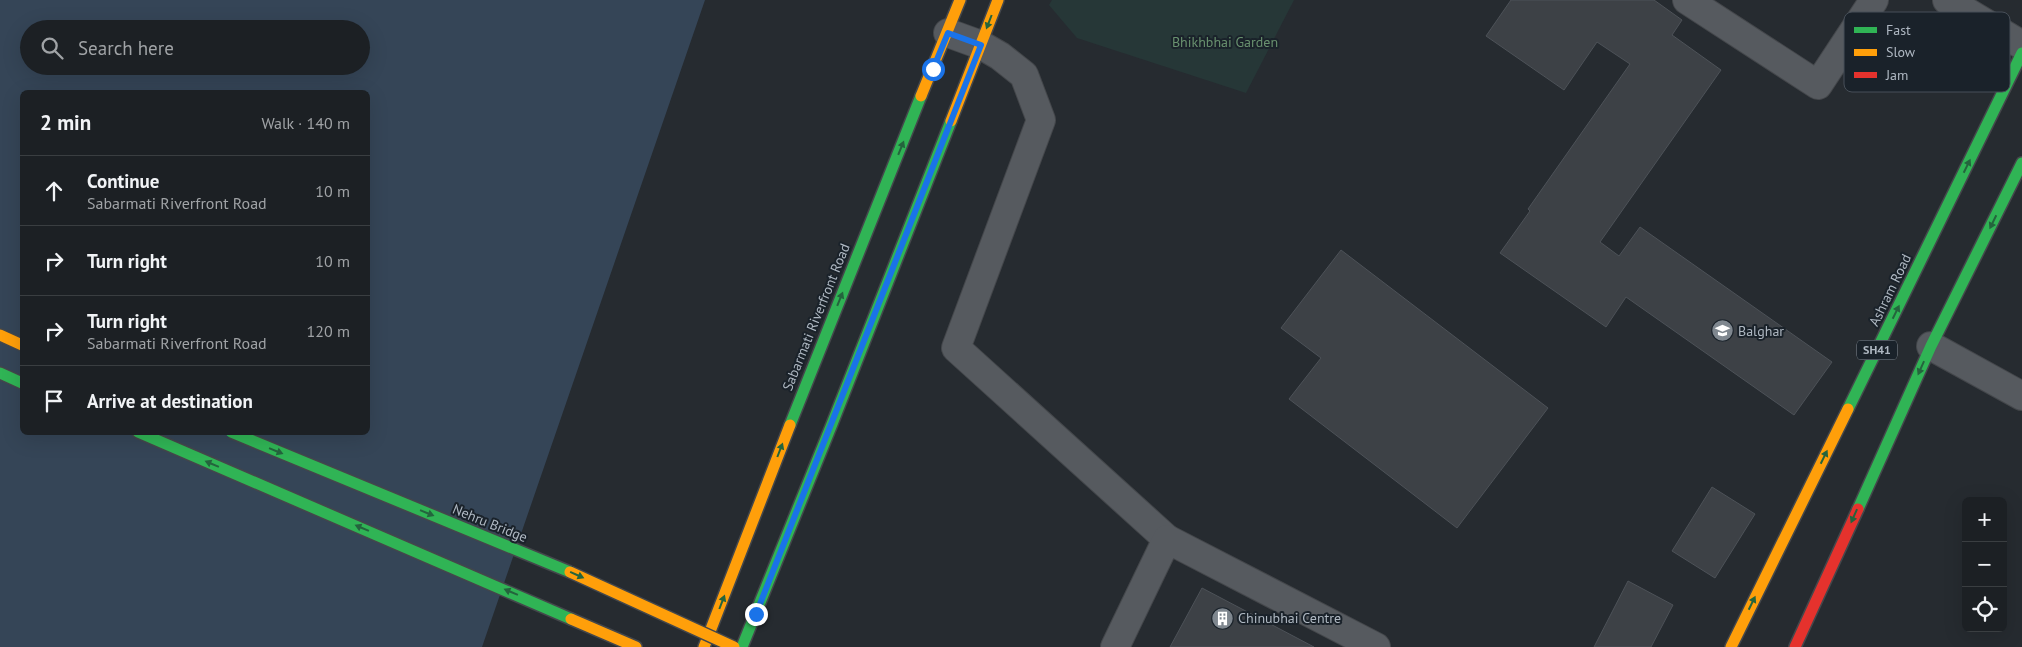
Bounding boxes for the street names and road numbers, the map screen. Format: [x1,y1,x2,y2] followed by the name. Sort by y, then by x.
[778,241,854,393] street label: Sabarmati Riverfront Road
[1865,251,1915,329] street label: Ashram Road
[1857,340,1897,360] road number: SH41
[450,500,530,546] street label: Nehru Bridge

